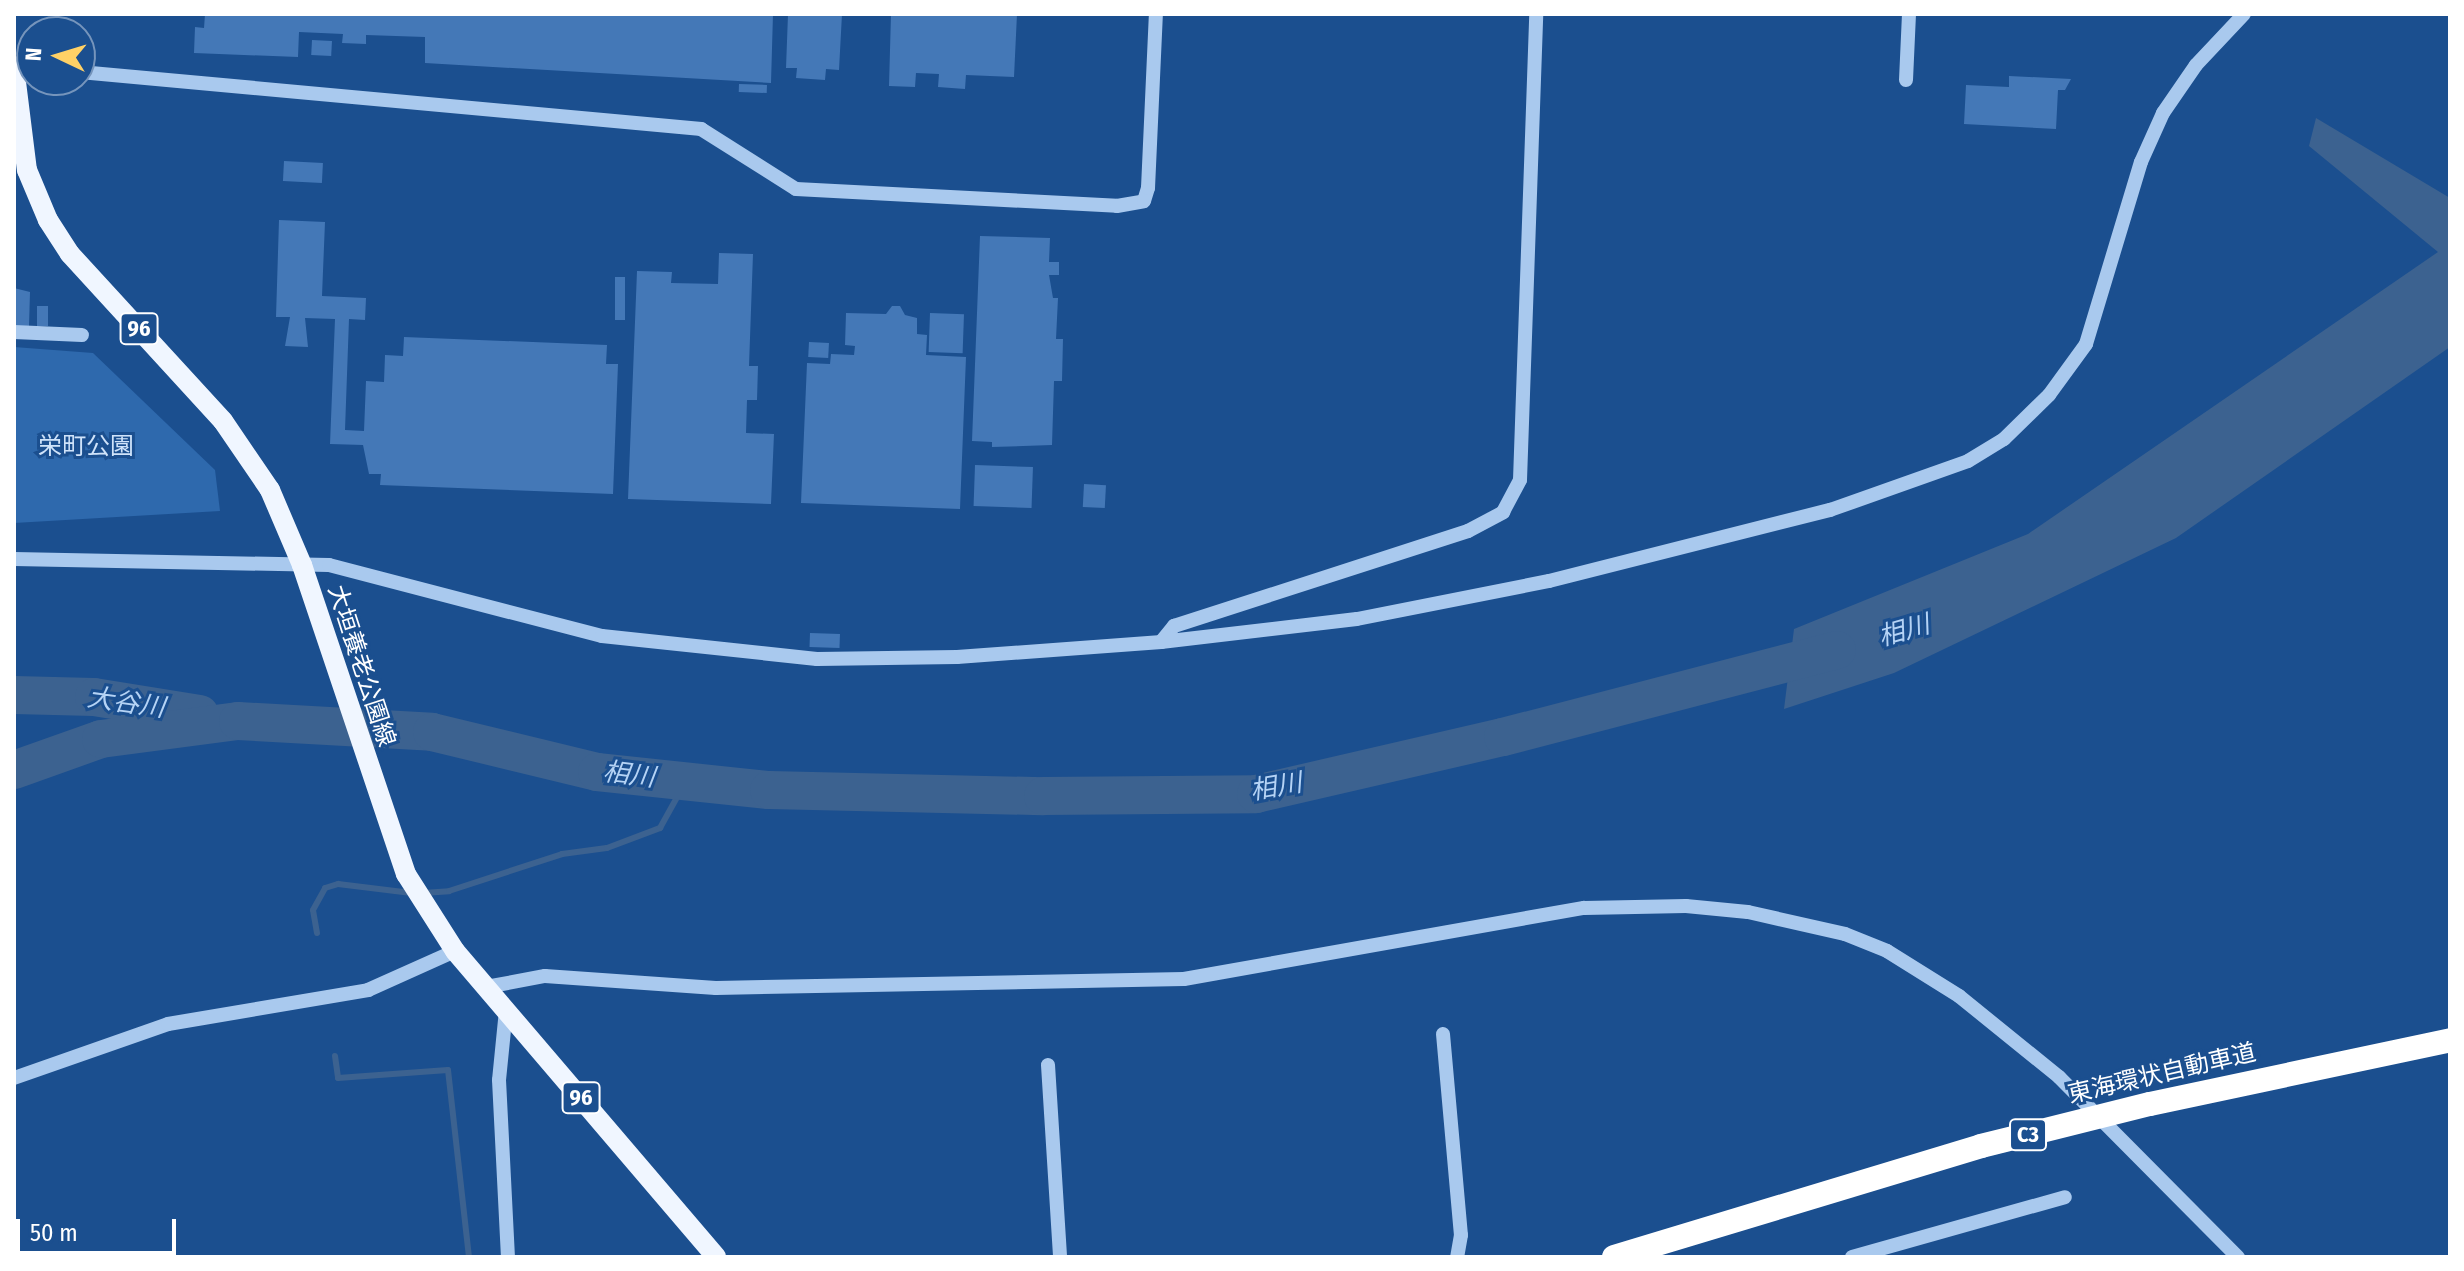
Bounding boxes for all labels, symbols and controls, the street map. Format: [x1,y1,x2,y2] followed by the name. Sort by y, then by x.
[16,16,96,96] north arrow
[20,47,47,62] text: N
[119,311,159,347] road number: 96
[38,433,134,461] park label: 栄町公園
[321,582,401,750] street label: 大垣養老公園線
[1875,609,1933,653] water label: 相川
[85,682,167,724] water label: 大谷川
[601,756,657,794] water label: 相川
[1248,767,1304,807] water label: 相川
[2065,1038,2259,1110] street label: 東海環状自動車道
[561,1080,601,1116] road number: 96
[2008,1117,2048,1153] road number: C3
[20,1203,180,1253] scale bar
[30,1219,78,1247] text: 50 m

